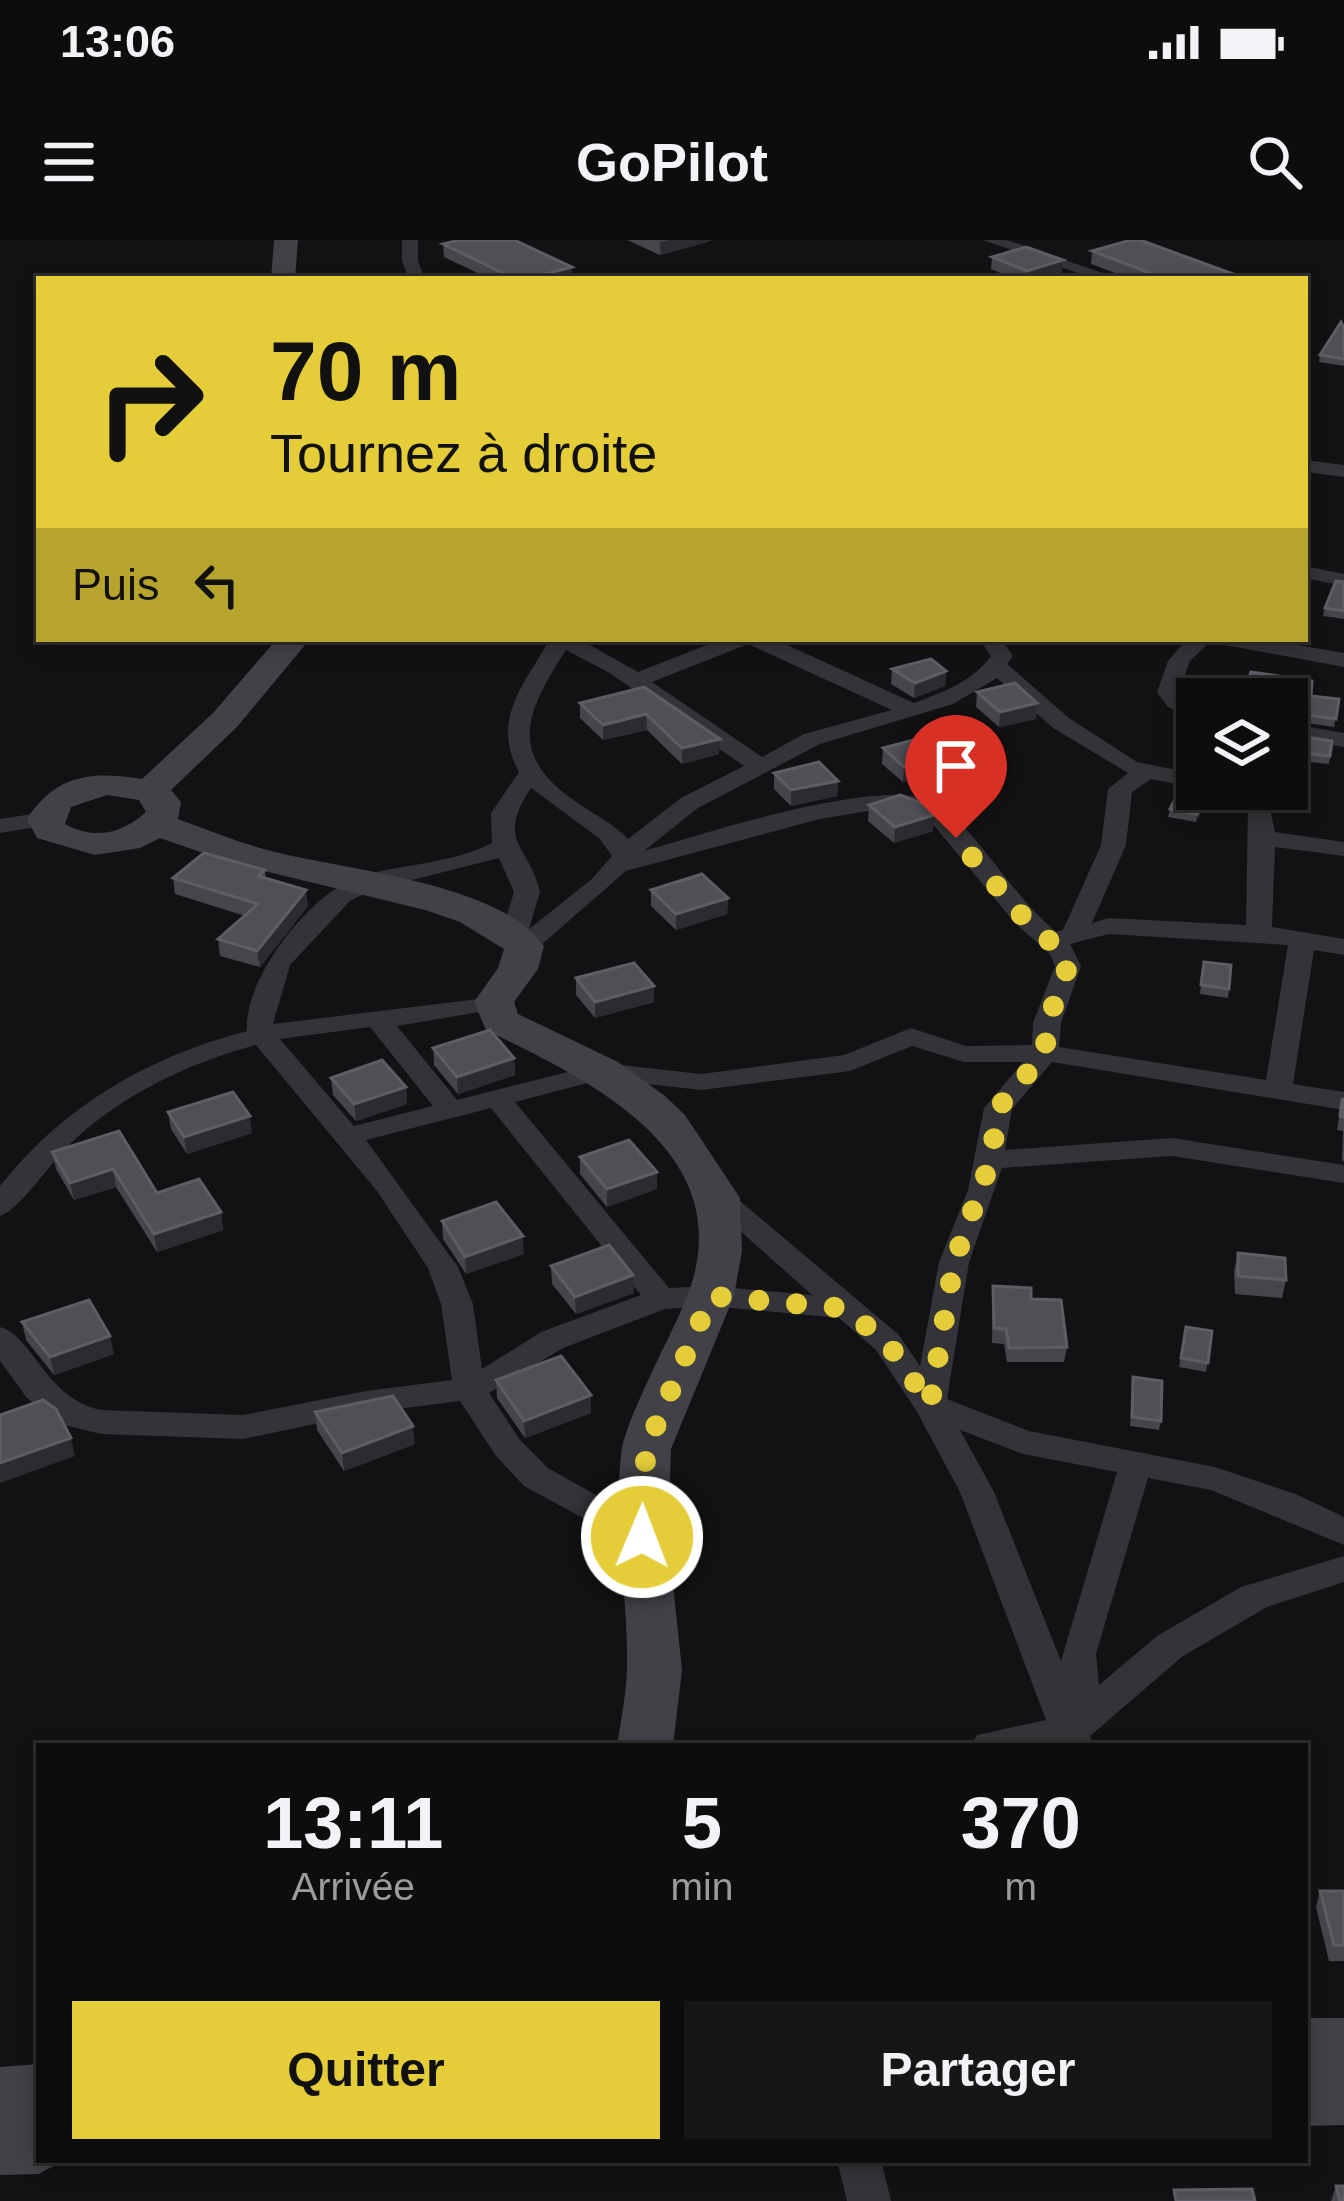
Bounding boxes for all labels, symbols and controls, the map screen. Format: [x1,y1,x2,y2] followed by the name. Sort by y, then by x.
[60,16,175,67] text: 13:06
[36,129,102,195] icon: menu
[1242,129,1308,195] icon: search
[576,132,768,192] text: GoPilot
[72,324,228,480] icon: right
[270,324,461,418] text: 70 m
[270,423,657,483] text: Tournez à droite
[184,552,250,618] icon: left
[72,559,160,610] text: Puis
[1176,678,1308,810] map controls
[1176,678,1308,810] button: layers
[905,715,1007,838] pin
[923,733,989,799] icon: arrive
[579,1474,705,1600] position arrow
[263,1783,443,1863] text: 13:11
[682,1783,722,1863] text: 5
[961,1783,1081,1863] text: 370
[292,1865,415,1908] text: Arrivée
[671,1865,733,1908] text: min
[1004,1865,1037,1908] text: m
[72,2001,660,2139] button: Quitter
[684,2001,1272,2139] button: Partager

